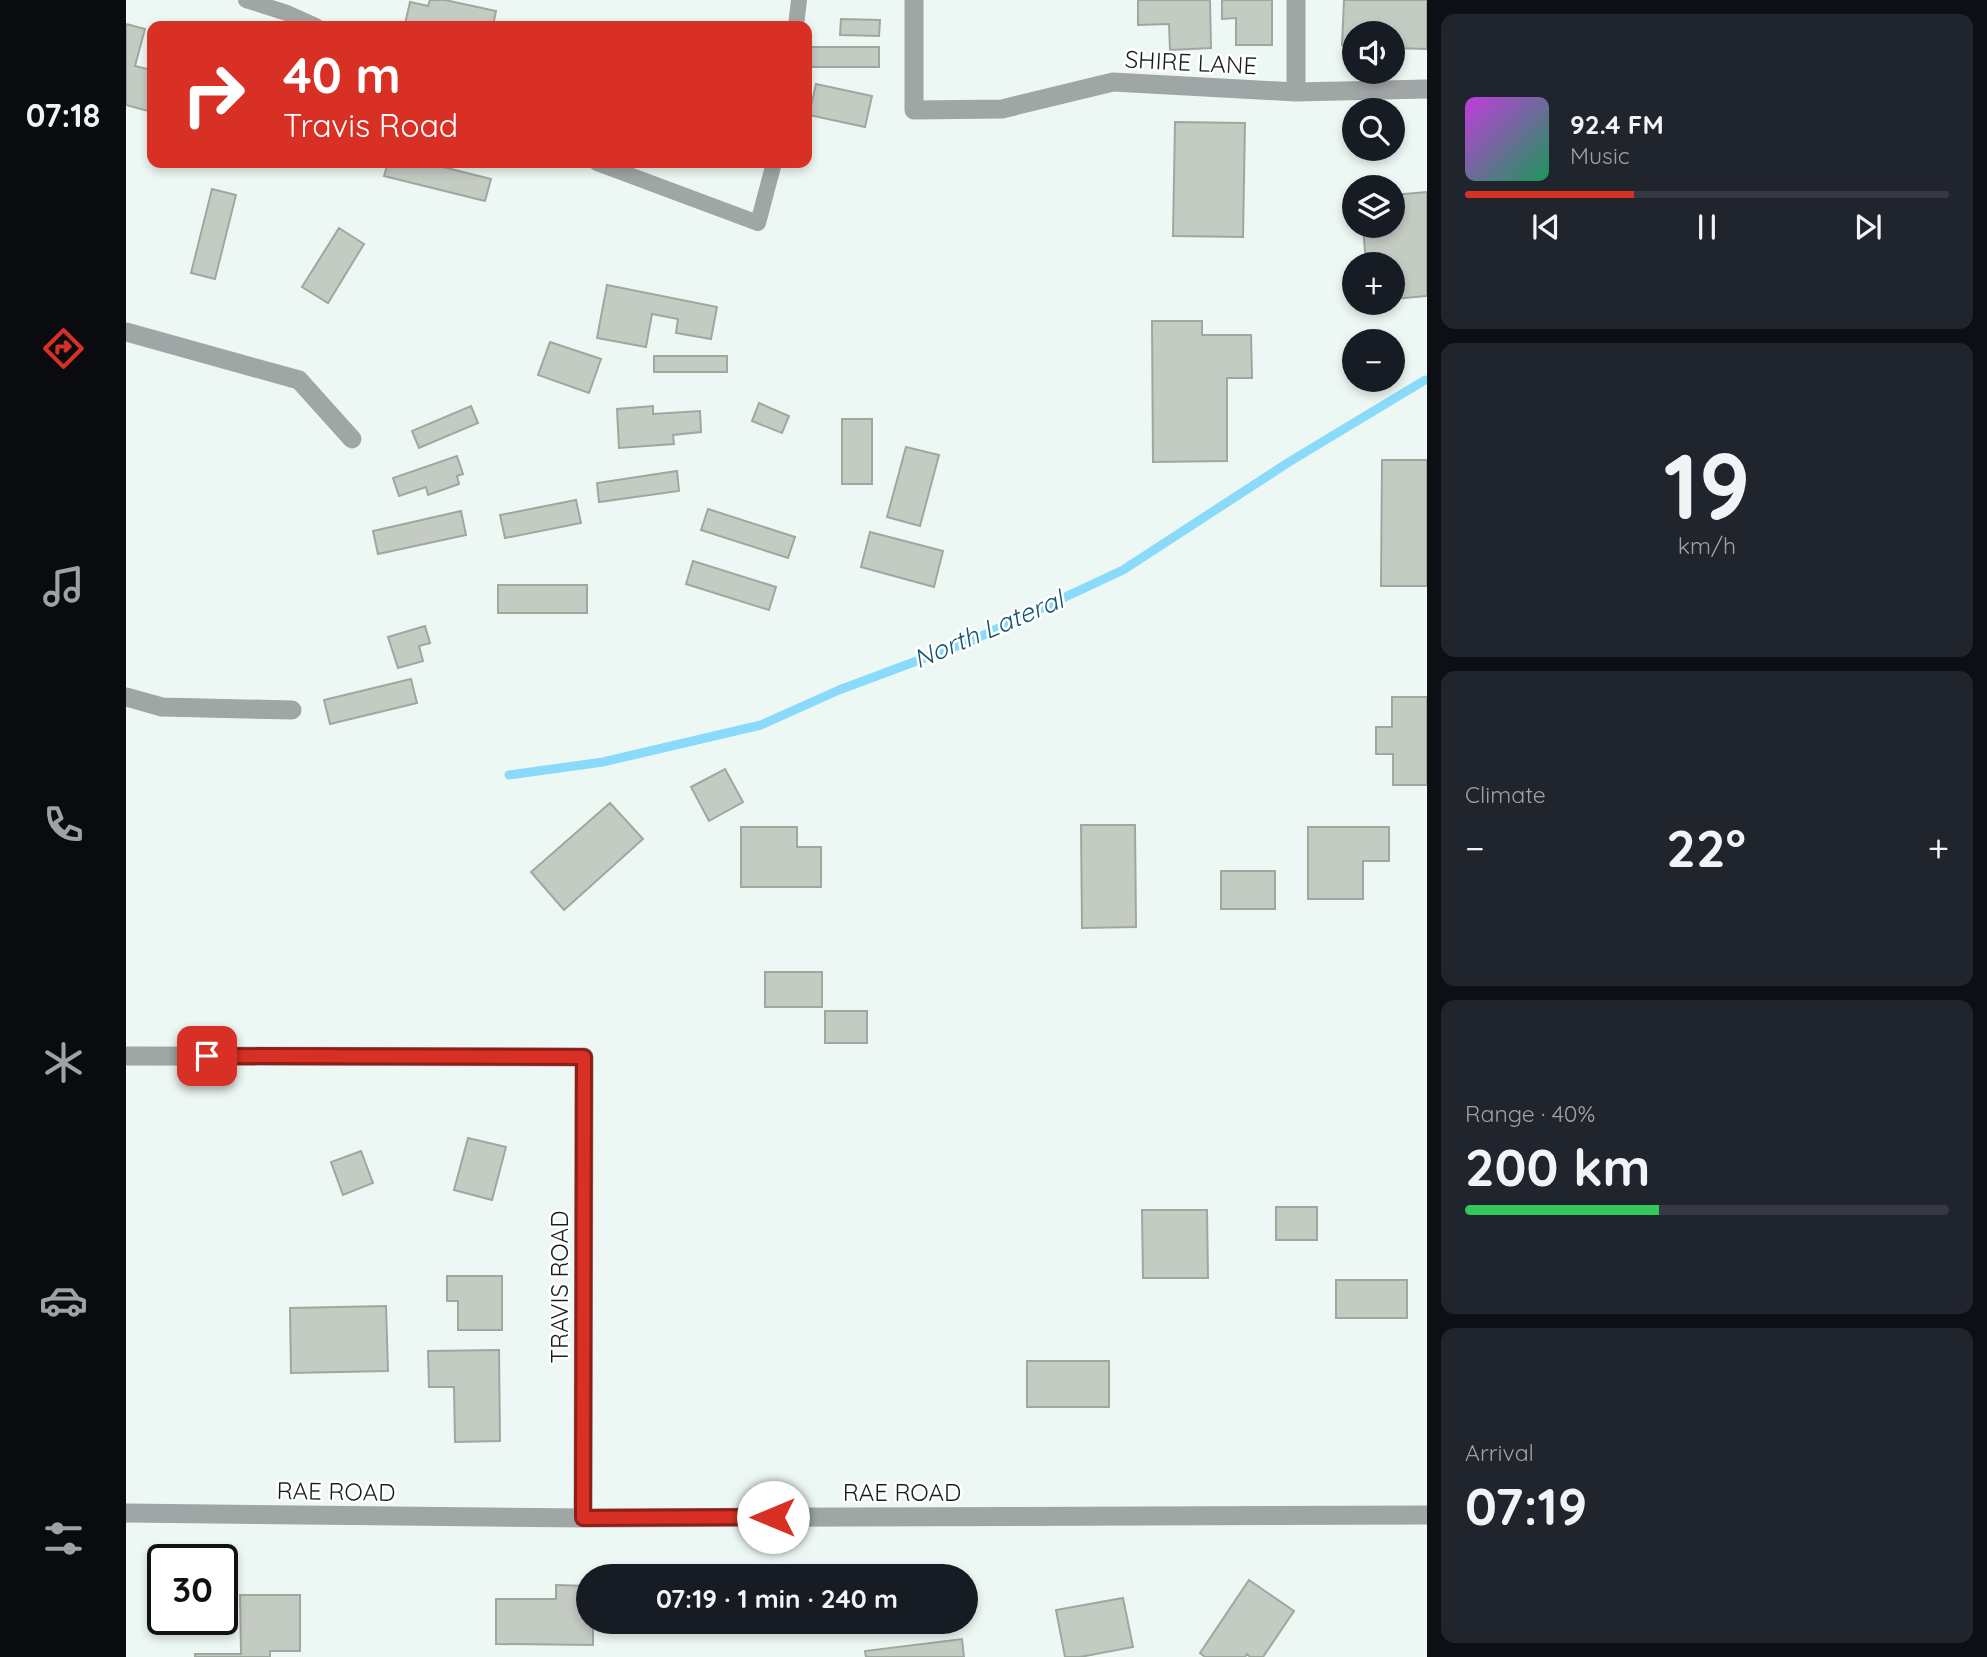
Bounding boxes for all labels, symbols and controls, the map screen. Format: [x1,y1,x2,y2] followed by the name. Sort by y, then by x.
[1342,21,1405,392] map controls
[1342,21,1405,84] button: sound
[283,44,401,105] text: 40 m
[1124,44,1258,80] street label: SHIRE LANE
[168,49,259,140] icon: right
[26,95,100,135] text: 07:18
[1342,98,1405,161] button: search
[283,105,458,145] text: Travis Road
[1570,108,1664,141] text: 92.4 FM
[1570,141,1630,170] text: Music
[1342,175,1405,238] button: layers
[1527,208,1565,246] icon: previous
[1688,208,1726,246] icon: pause
[1849,208,1887,246] icon: next
[1342,252,1405,315] button: +
[39,324,88,373] icon: directions
[1342,329,1405,392] button: −
[1663,428,1751,542] text: 19
[1678,531,1736,560] text: km/h
[39,562,88,611] icon: music
[908,581,1071,675] water label: North Lateral
[1465,780,1546,809] text: Climate
[39,800,88,849] icon: phone
[1666,815,1746,880] text: 22°
[1465,824,1485,872] text: −
[1928,824,1949,872] text: +
[177,1026,237,1086] pin
[188,1037,226,1075] icon: arrive
[39,1038,88,1087] icon: climate
[1465,1099,1595,1128] text: Range · 40%
[1465,1134,1651,1199] text: 200 km
[544,1211,574,1363] street label: TRAVIS ROAD
[39,1276,88,1325] icon: car
[1465,1438,1534,1467] text: Arrival
[1465,1473,1587,1538] text: 07:19
[276,1475,396,1507] street label: RAE ROAD
[843,1477,961,1507] street label: RAE ROAD
[736,1480,810,1554] position arrow
[39,1514,88,1563] icon: filters
[147,1544,238,1635] speed limit sign: 30
[656,1582,898,1615] text: 07:19 · 1 min · 240 m

